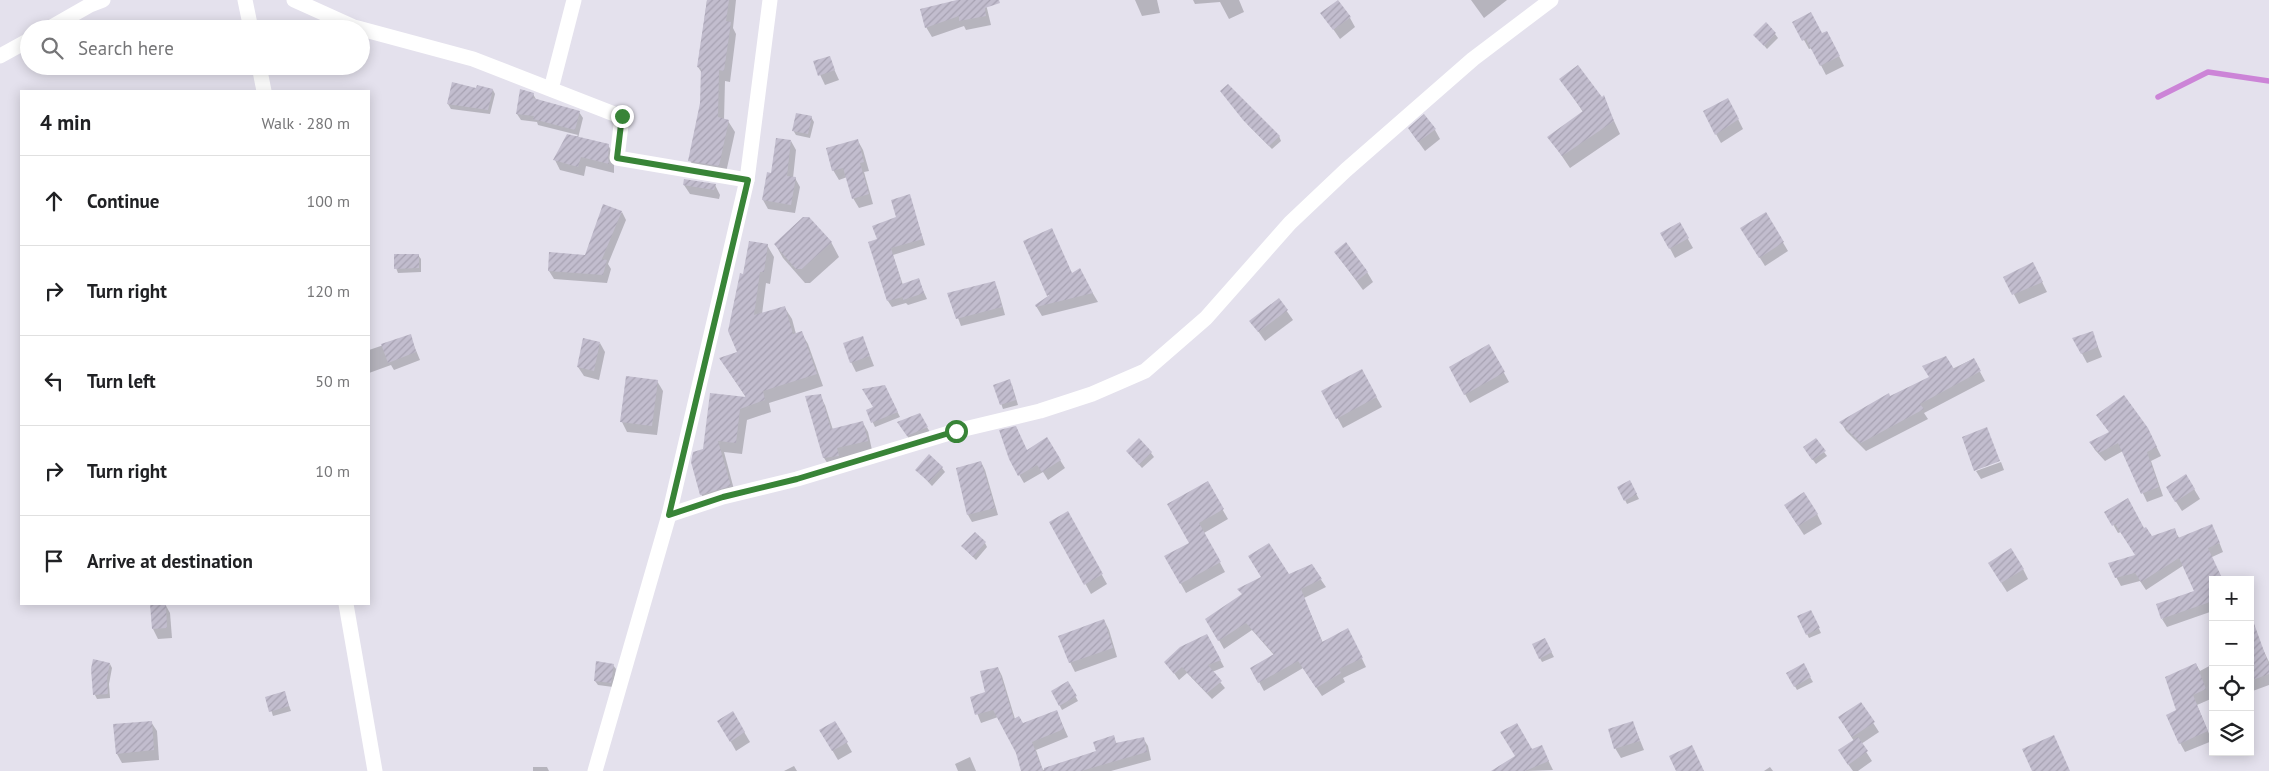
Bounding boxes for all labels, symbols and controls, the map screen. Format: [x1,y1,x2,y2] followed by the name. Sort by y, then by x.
[20,20,370,75] search box
[38,34,66,62] icon: search
[78,36,174,60] text: Search here
[611,105,634,128] route end
[40,109,91,136] text: 4 min
[261,113,350,133] text: Walk · 280 m
[40,187,68,215] icon: ahead
[87,189,159,213] text: Continue
[307,191,350,211] text: 100 m
[40,277,68,305] icon: right
[87,279,167,303] text: Turn right
[307,281,350,301] text: 120 m
[40,367,68,395] icon: left
[87,369,156,393] text: Turn left
[315,371,350,391] text: 50 m
[945,420,968,443] route start
[40,457,68,485] icon: right
[87,459,167,483] text: Turn right
[315,461,350,481] text: 10 m
[40,547,68,575] icon: arrive
[87,549,253,573] text: Arrive at destination
[2209,576,2254,756] map controls
[2209,576,2254,621] button: +
[2209,621,2254,666] button: −
[2209,666,2254,711] button: locate
[2209,711,2254,756] button: layers

